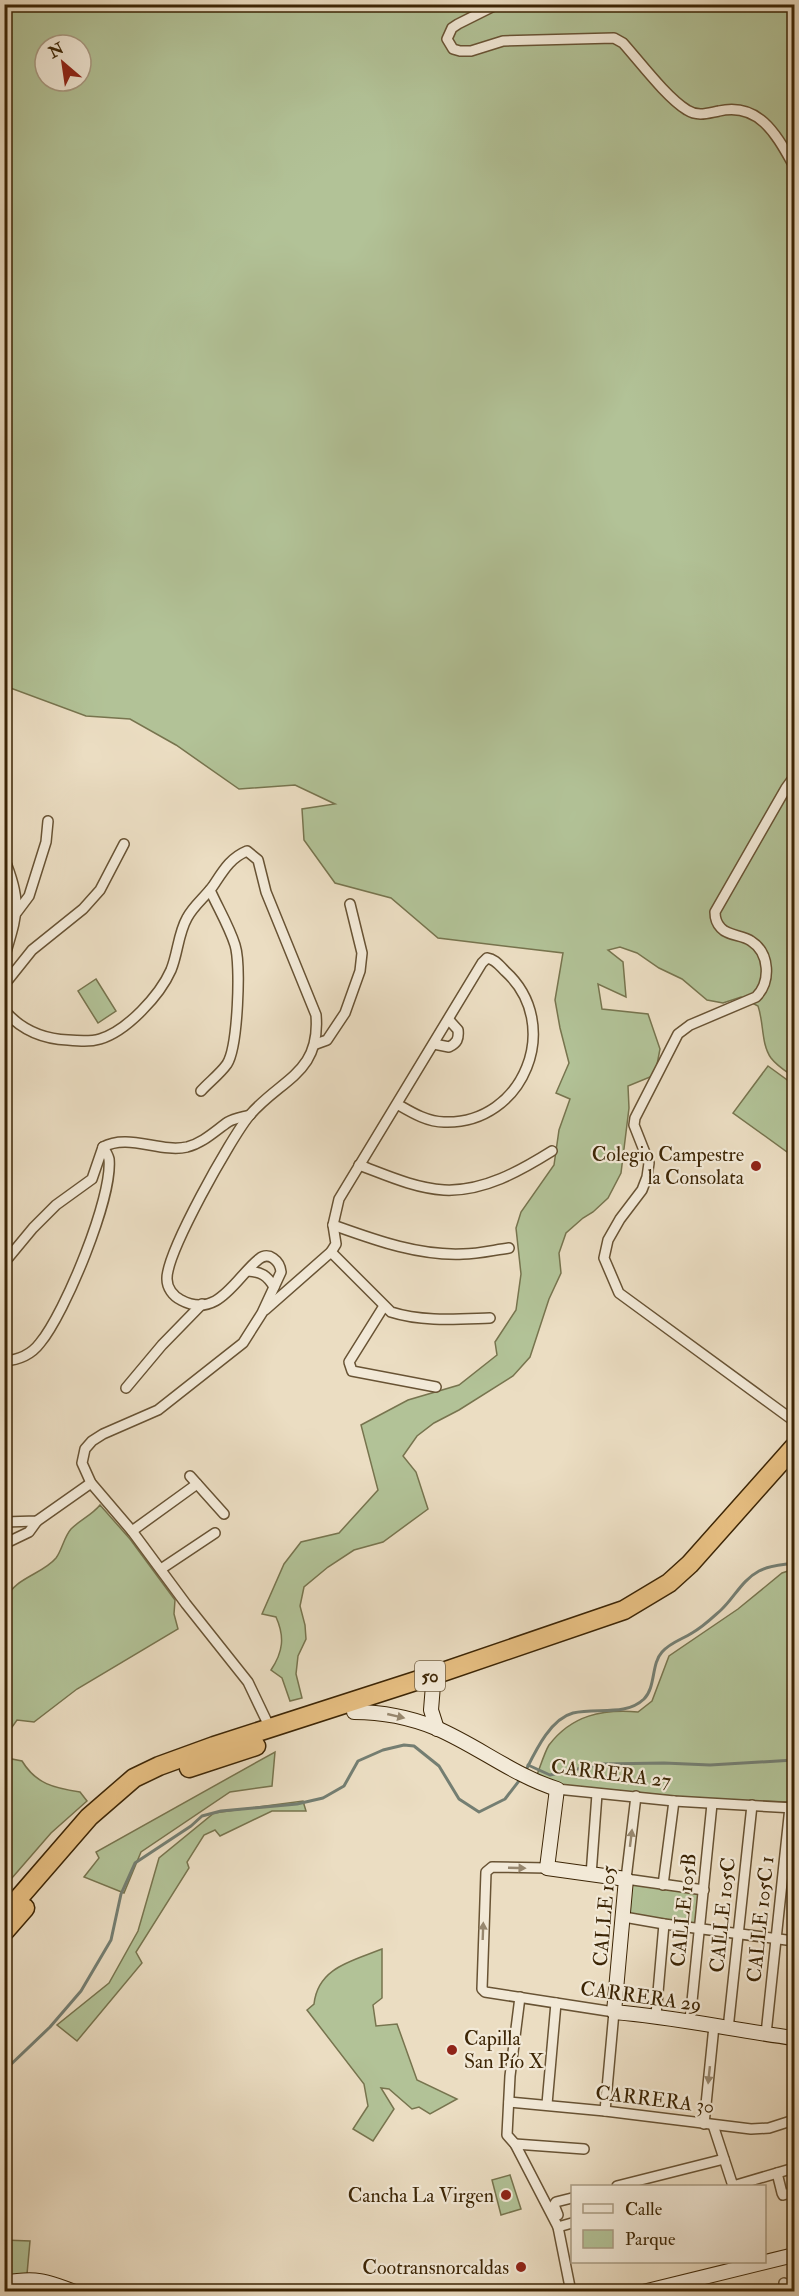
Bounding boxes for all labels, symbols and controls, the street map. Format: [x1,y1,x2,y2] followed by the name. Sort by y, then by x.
[33,33,93,93] north arrow
[44,38,68,63] text: N
[592,1142,745,1190] place label: Colegio Campestre la Consolata
[749,1159,763,1173] marker: Colegio Campestre la Consolata
[415,1661,445,1691] road number: 50
[387,1711,405,1721] one-way arrow
[549,1754,672,1793] street label: CARRERA 27
[626,1828,636,1847] one-way arrow
[665,1852,702,1968] street label: CALLE 105B
[741,1855,780,1984] street label: CALLE 105C 1
[704,1856,741,1974] street label: CALLE 105C
[508,1863,527,1872] one-way arrow
[588,1864,621,1967] street label: CALLE 105
[479,1921,488,1940] one-way arrow
[579,1976,703,2017] street label: CARRERA 29
[464,2026,544,2074] place label: Capilla San Pío X
[445,2043,459,2057] marker: Capilla San Pío X
[704,2066,714,2085] one-way arrow
[594,2080,716,2119] street label: CARRERA 30
[348,2183,494,2208] place label: Cancha La Virgen
[571,2185,766,2263] legend
[499,2188,513,2202] marker: Cancha La Virgen
[625,2198,663,2221] text: Calle
[625,2228,676,2251] text: Parque
[362,2255,509,2280] place label: Cootransnorcaldas
[514,2260,528,2274] marker: Cootransnorcaldas

